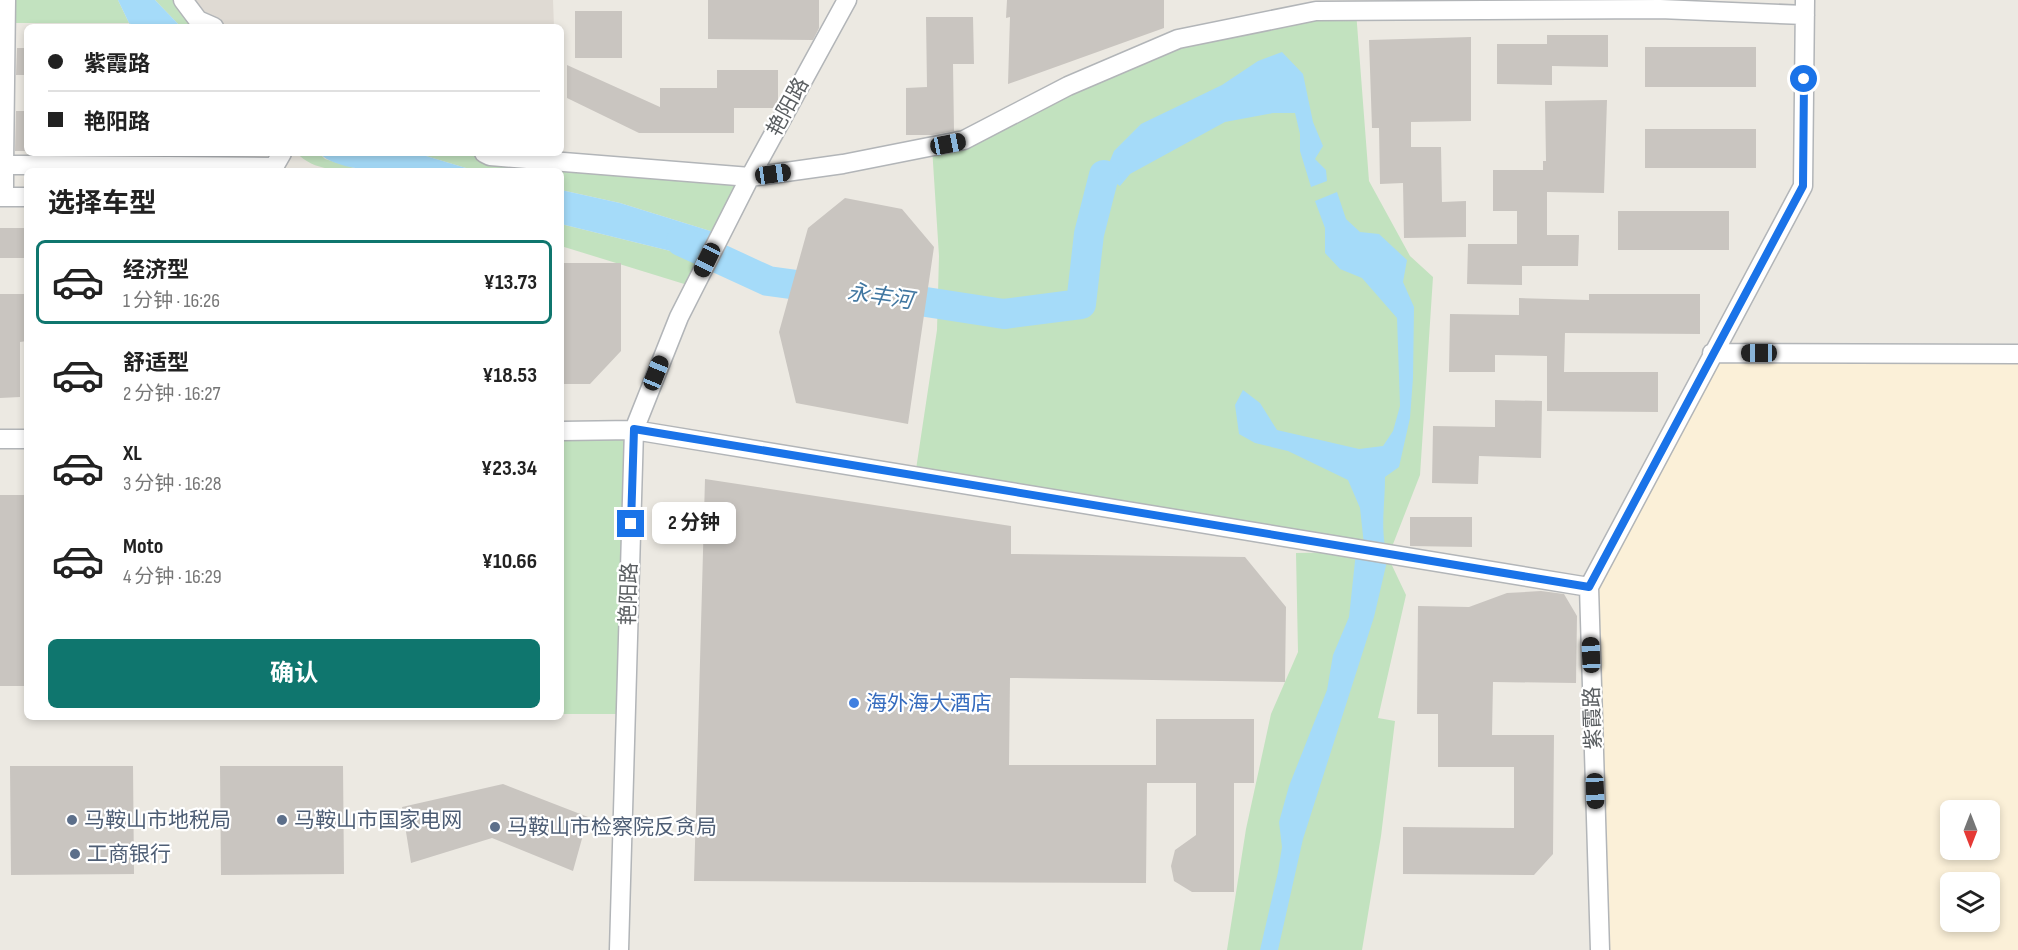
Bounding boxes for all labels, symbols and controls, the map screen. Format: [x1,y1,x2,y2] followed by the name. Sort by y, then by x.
[84,51,150,78] text: 紫霞路
[1790,65,1817,92] route start
[762,73,814,141] street label: 艳阳路
[84,109,150,136] text: 艳阳路
[929,132,967,156] car
[754,163,792,185] car
[48,188,156,220] text: 选择车型
[691,240,723,280] car
[51,255,105,309] icon: car
[123,257,189,284] text: 经济型
[484,269,537,296] text: ¥13.73
[845,279,919,316] water label: 永丰河
[123,289,220,313] text: 1 分钟 · 16:26
[1741,344,1777,362] car
[51,348,105,402] icon: car
[123,350,189,377] text: 舒适型
[641,353,671,393] car
[482,362,537,389] text: ¥18.53
[123,382,221,406] text: 2 分钟 · 16:27
[123,440,142,467] text: XL
[51,441,105,495] icon: car
[481,455,537,482] text: ¥23.34
[123,472,221,496] text: 3 分钟 · 16:28
[652,503,736,545] callout: 2 分钟
[617,510,644,537] route end
[668,511,720,535] text: 2 分钟
[123,533,163,560] text: Moto
[51,534,105,588] icon: car
[482,548,537,575] text: ¥10.66
[615,562,643,626] street label: 艳阳路
[123,565,222,589] text: 4 分钟 · 16:29
[1581,637,1601,673] car
[48,639,540,708] button: 确认
[1579,686,1607,750] street label: 紫霞路
[866,691,992,716] place label: 海外海大酒店
[847,696,861,710] marker: 海外海大酒店
[1585,773,1605,809] car
[1940,800,2000,860] north arrow
[1940,800,2000,932] map controls
[84,808,231,833] place label: 马鞍山市地税局
[294,808,462,833] place label: 马鞍山市国家电网
[65,813,79,827] marker: 马鞍山市地税局
[275,813,289,827] marker: 马鞍山市国家电网
[507,815,717,840] place label: 马鞍山市检察院反贪局
[488,820,502,834] marker: 马鞍山市检察院反贪局
[87,842,171,867] place label: 工商银行
[68,847,82,861] marker: 工商银行
[1940,872,2000,932] button: layers

